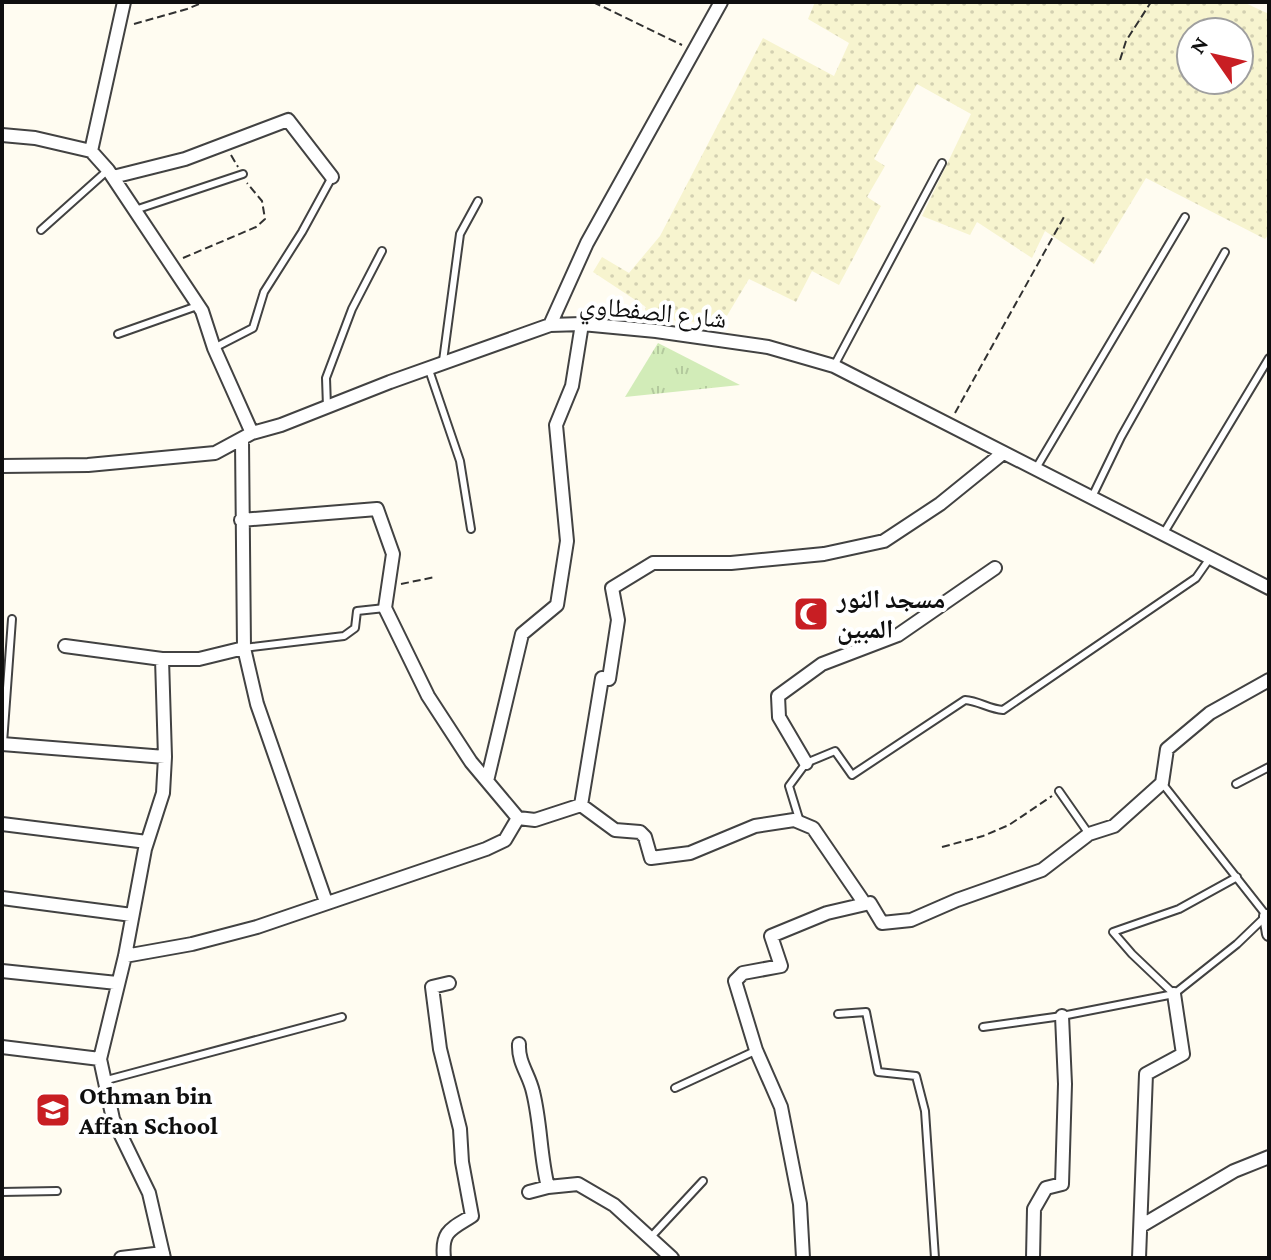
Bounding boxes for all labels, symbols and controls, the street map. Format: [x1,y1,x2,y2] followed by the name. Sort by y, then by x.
[1175,16,1255,96] north arrow
[1184,32,1213,58] text: N
[578,290,728,340] street label: شارع الصفطاوي
[836,585,945,645] place label: مسجد النور المبين
[792,595,830,633] mosque icon: مسجد النور المبين
[78,1081,218,1140] place label: Othman bin Affan School
[34,1091,72,1129] school or university icon: Othman bin Affan School

